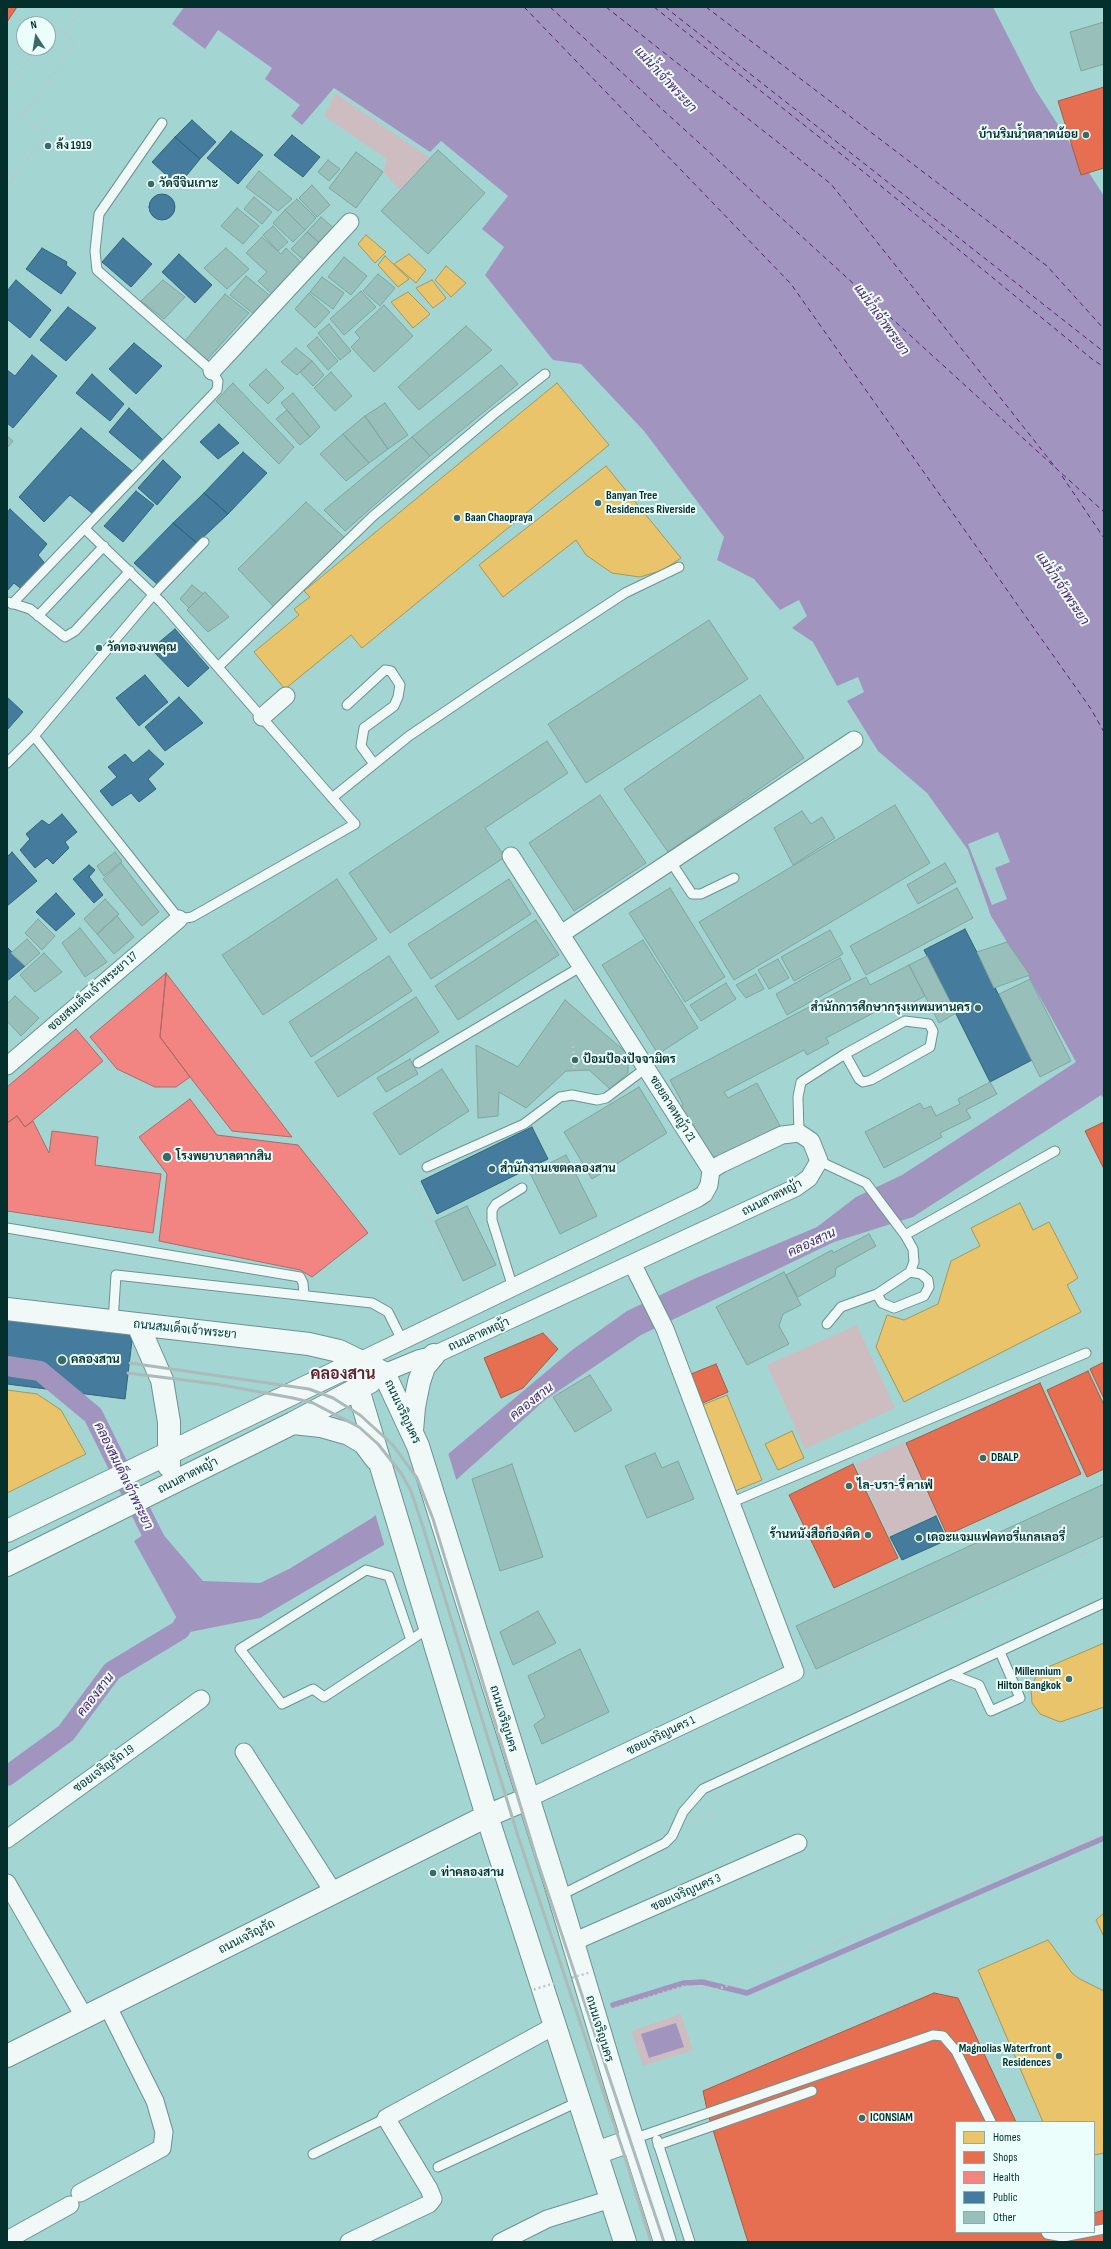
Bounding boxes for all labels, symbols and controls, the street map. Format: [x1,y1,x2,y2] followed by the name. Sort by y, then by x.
[16,16,56,56] north arrow
[29,18,38,32] text: N
[631,44,699,116] water label: แม่น้ำเจ้าพระยา
[979,128,1078,142] place label: บ้านริมน้ำตลาดน้อย
[1081,130,1091,140] marker: บ้านริมน้ำตลาดน้อย
[56,139,92,153] place label: ล้ง 1919
[43,141,53,151] marker: ล้ง 1919
[159,177,218,191] place label: วัดจีจินเกาะ
[146,179,156,189] marker: วัดจีจินเกาะ
[850,281,912,359] water label: แม่น้ำเจ้าพระยา
[606,489,696,517] place label: Banyan Tree Residences Riverside
[593,498,603,508] marker: Banyan Tree Residences Riverside
[465,511,533,525] place label: Baan Chaopraya
[452,513,462,523] marker: Baan Chaopraya
[1032,550,1092,628] water label: แม่น้ำเจ้าพระยา
[107,641,177,655] place label: วัดทองนพคุณ
[94,643,104,653] marker: วัดทองนพคุณ
[45,949,141,1035] street label: ซอยสมเด็จเจ้าพระยา 17
[811,1001,970,1015] place label: สำนักการศึกษากรุงเทพมหานคร
[973,1003,983,1013] marker: สำนักการศึกษากรุงเทพมหานคร
[583,1053,676,1067] place label: ป้อมป้องปัจจามิตร
[570,1055,580,1065] marker: ป้อมป้องปัจจามิตร
[646,1073,698,1145] street label: ซอยลาดหญ้า 21
[176,1150,272,1164] place label: โรงพยาบาลตากสิน
[161,1151,173,1163] marker: โรงพยาบาลตากสิน
[500,1162,616,1176] place label: สำนักงานเขตคลองสาน
[487,1164,497,1174] marker: สำนักงานเขตคลองสาน
[740,1177,804,1219] street label: ถนนลาดหญ้า
[786,1225,838,1261] water label: คลองสาน
[446,1315,512,1355] street label: ถนนลาดหญ้า
[133,1317,237,1343] street label: ถนนสมเด็จเจ้าพระยา
[71,1353,120,1367] place label: คลองสาน
[56,1354,68,1366] marker: คลองสาน
[310,1365,376,1385] district label: คลองสาน
[381,1378,423,1446] street label: ถนนเจริญนคร
[507,1380,557,1424] water label: คลองสาน
[90,1420,156,1532] water label: คลองสมเด็จเจ้าพระยา
[991,1451,1019,1465] place label: DBALP
[978,1453,988,1463] marker: DBALP
[156,1455,220,1497] street label: ถนนลาดหญ้า
[857,1479,933,1493] place label: ไล-บรา-รี่ คาเฟ่
[844,1481,854,1491] marker: ไล-บรา-รี่ คาเฟ่
[769,1528,860,1542] place label: ร้านหนังสือก็องดิด
[863,1530,873,1540] marker: ร้านหนังสือก็องดิด
[927,1531,1065,1545] place label: เดอะแจมแฟคทอรี่แกลเลอรี่
[914,1533,924,1543] marker: เดอะแจมแฟคทอรี่แกลเลอรี่
[997,1665,1061,1693] place label: Millennium Hilton Bangkok
[74,1670,118,1720] water label: คลองสาน
[1064,1674,1074,1684] marker: Millennium Hilton Bangkok
[486,1684,520,1754] street label: ถนนเจริญนคร
[624,1713,698,1759] street label: ซอยเจริญนคร 1
[71,1742,137,1796] street label: ซอยเจริญรัถ 19
[441,1866,504,1880] place label: ท่าคลองสาน
[428,1868,438,1878] marker: ท่าคลองสาน
[649,1871,723,1915] street label: ซอยเจริญนคร 3
[216,1917,278,1957] street label: ถนนเจริญรัถ
[582,1994,616,2064] street label: ถนนเจริญนคร
[959,2042,1051,2070] place label: Magnolias Waterfront Residences
[1054,2051,1064,2061] marker: Magnolias Waterfront Residences
[870,2111,913,2125] place label: ICONSIAM
[857,2113,867,2123] marker: ICONSIAM
[955,2121,1095,2233] legend
[993,2130,1021,2145] text: Homes
[993,2150,1018,2165] text: Shops
[993,2170,1020,2185] text: Health
[993,2190,1018,2205] text: Public
[993,2210,1016,2225] text: Other

